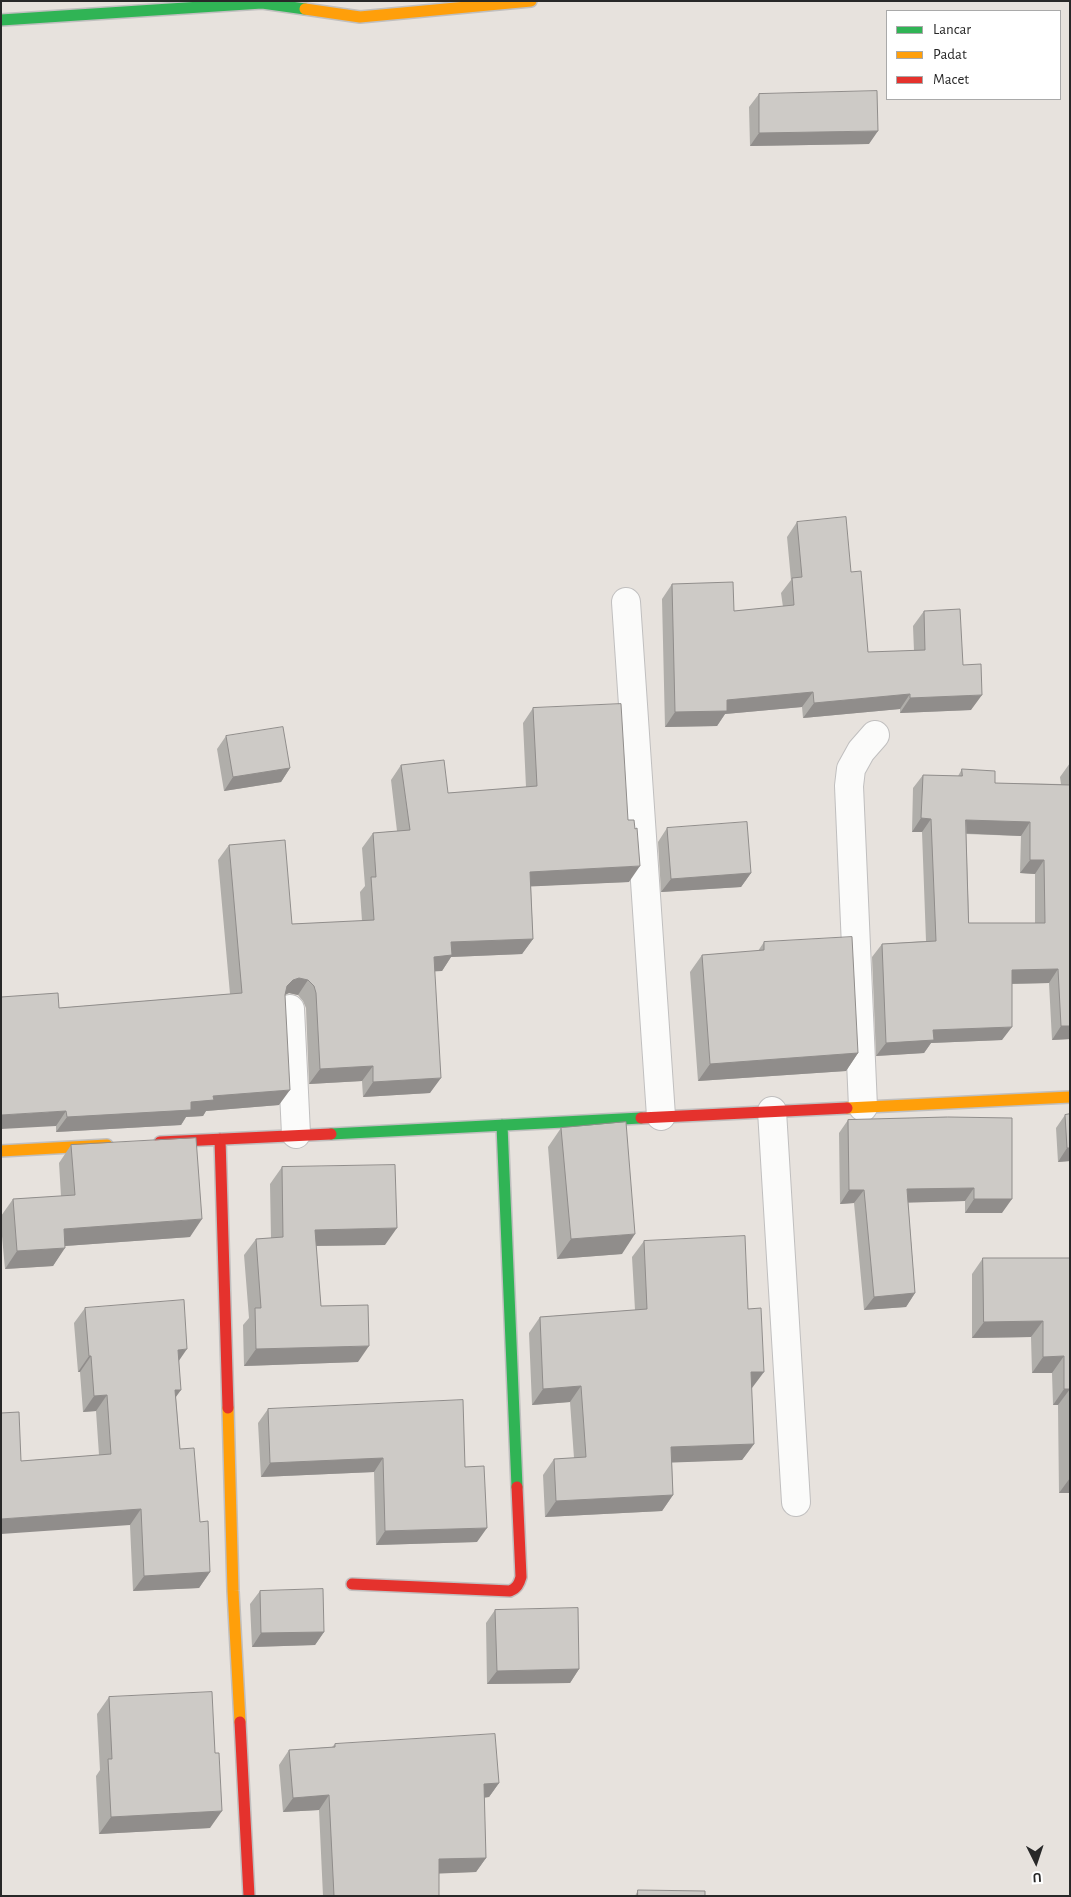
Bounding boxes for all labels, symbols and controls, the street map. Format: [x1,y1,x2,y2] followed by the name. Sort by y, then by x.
[886,10,1061,100] legend
[933,22,971,37] text: Lancar
[933,47,967,62] text: Padat
[933,72,969,87] text: Macet
[1011,1837,1061,1887] north arrow
[1032,1870,1042,1884] text: U

